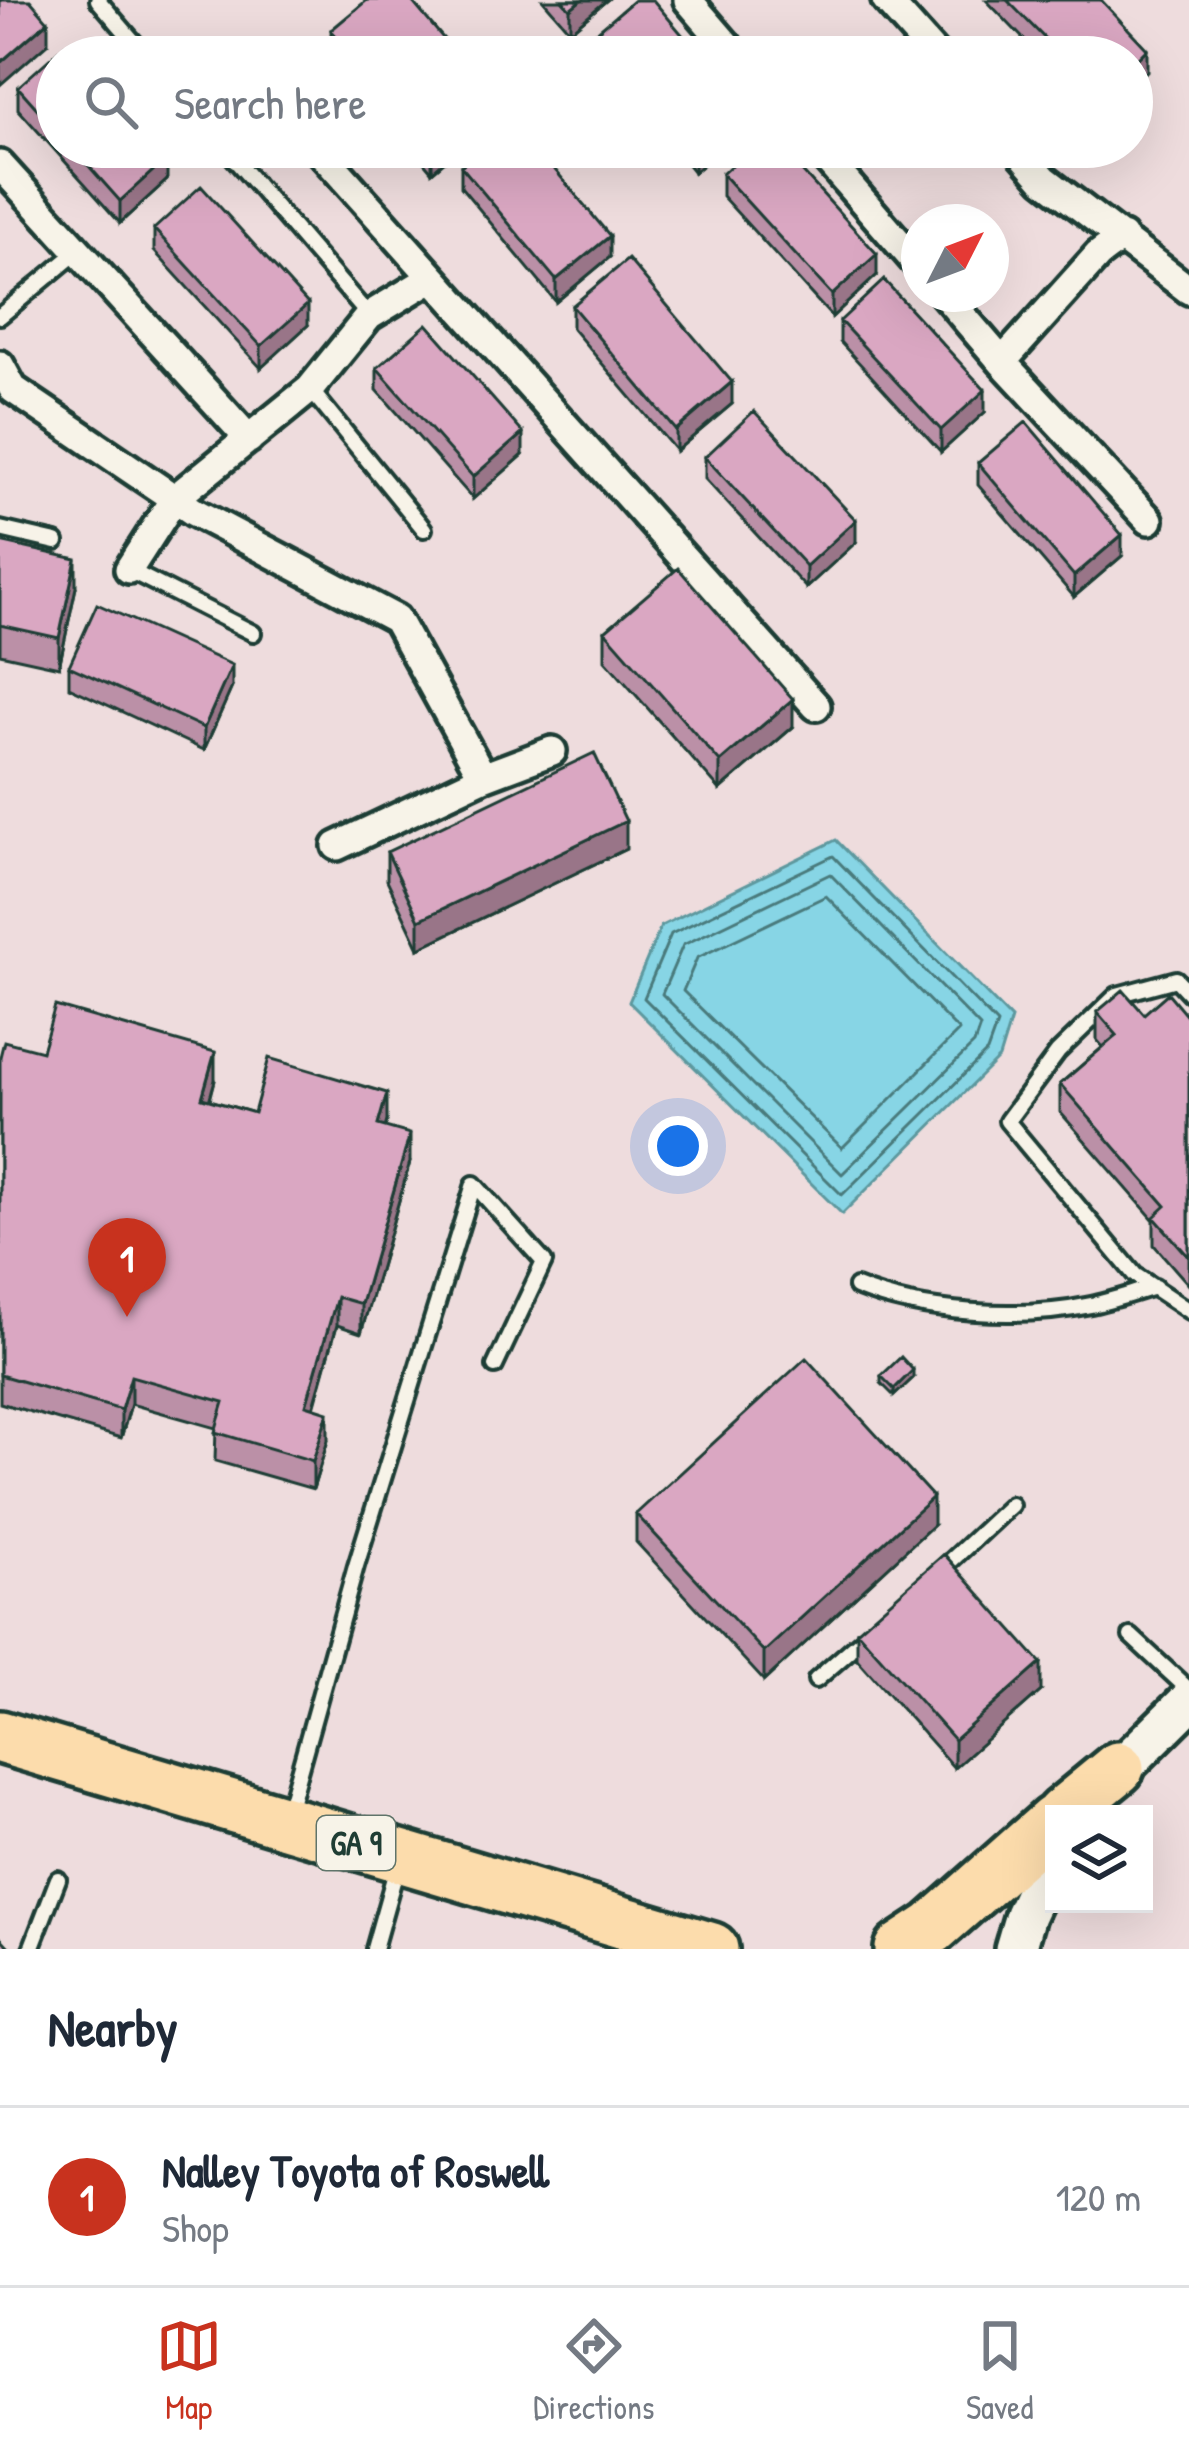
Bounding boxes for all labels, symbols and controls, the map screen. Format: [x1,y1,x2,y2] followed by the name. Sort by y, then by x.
[36,36,1153,168] search box
[78,69,144,135] icon: search
[174,72,366,133] text: Search here
[901,204,1009,312] north arrow
[648,1116,708,1176] your location
[88,1218,166,1317] pin: 1
[1045,1805,1153,1913] map controls
[1045,1805,1153,1913] button: layers
[317,1816,395,1870] road number: GA 9
[48,1993,178,2062] text: Nearby
[162,2140,549,2201] text: Nalley Toyota of Roswell
[80,2170,94,2223] text: 1
[1056,2170,1141,2223] text: 120 m
[162,2201,229,2254] text: Shop
[156,2313,222,2429] tab: Map
[533,2313,655,2429] tab: Directions
[966,2313,1033,2429] tab: Saved

